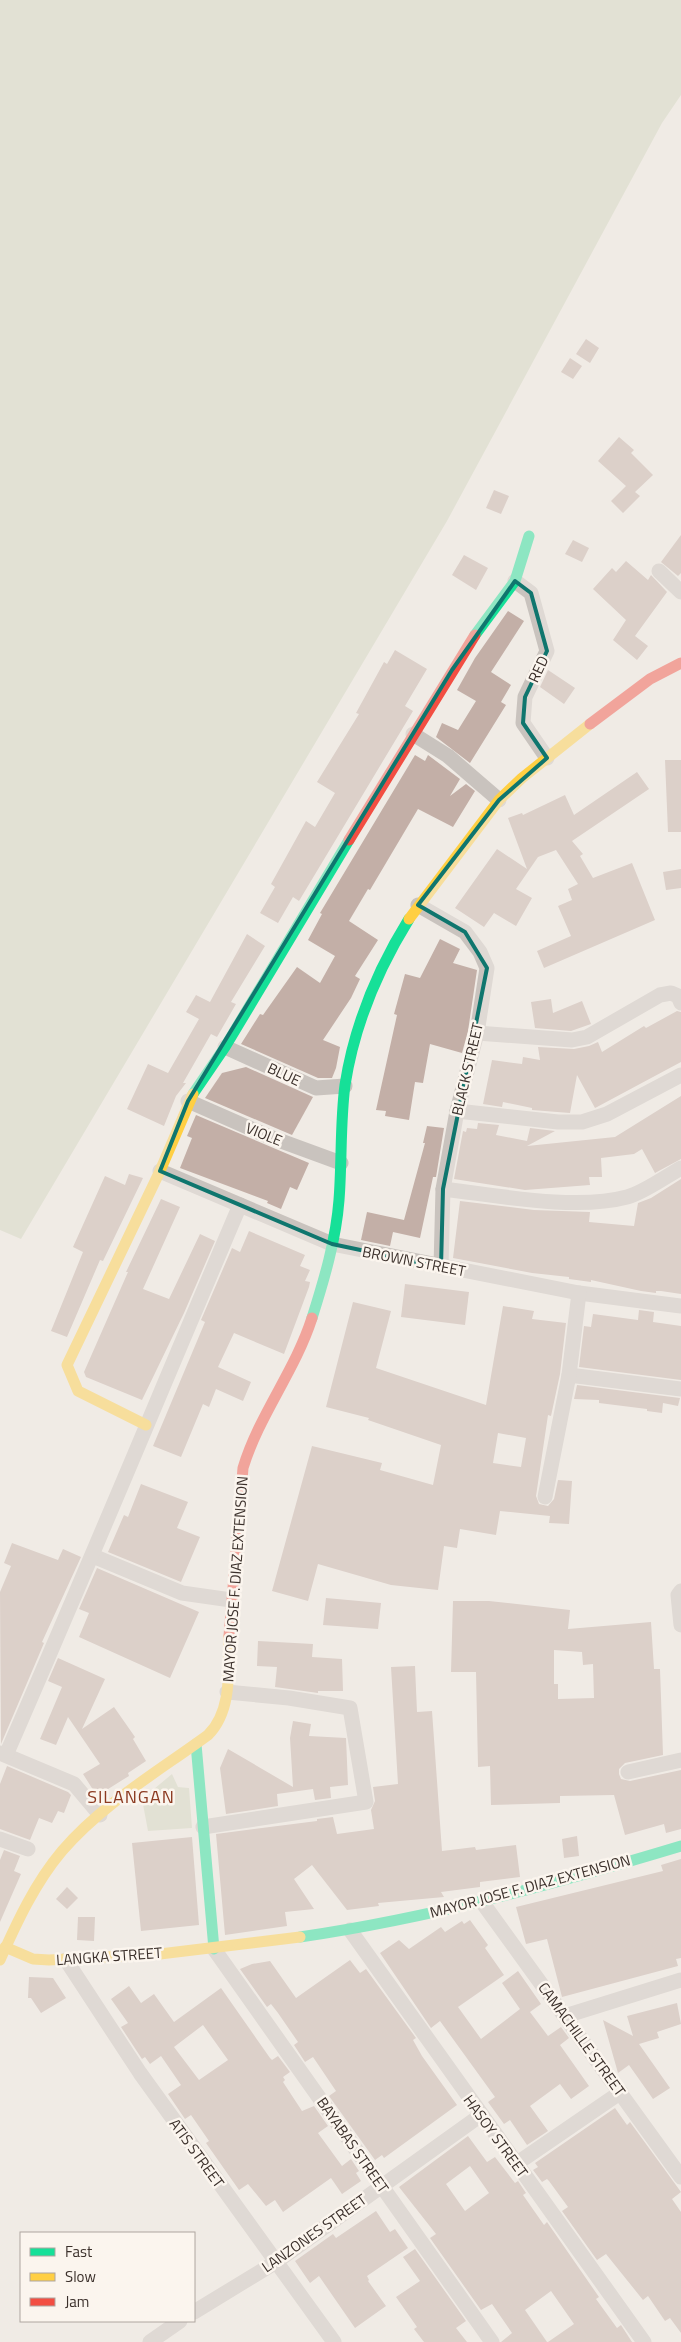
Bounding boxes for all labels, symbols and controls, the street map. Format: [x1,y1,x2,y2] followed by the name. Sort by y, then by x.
[522,652,554,686] street label: RED
[445,1020,489,1118] street label: BLACK STREET
[264,1056,304,1092] street label: BLUE
[242,1116,286,1152] street label: VIOLE
[360,1240,468,1282] street label: BROWN STREET
[216,1475,254,1683] street label: MAYOR JOSE F. DIAZ EXTENSION
[87,1783,175,1810] district label: SILANGAN
[427,1848,633,1924] street label: MAYOR JOSE F. DIAZ EXTENSION
[55,1941,163,1971] street label: LANGKA STREET
[533,1977,631,2101] street label: CAMACHILLE STREET
[458,2090,534,2182] street label: HASOY STREET
[311,2092,395,2198] street label: BAYABAS STREET
[164,2113,230,2193] street label: ATIS STREET
[257,2188,371,2278] street label: LANZONES STREET
[20,2232,195,2322] legend
[65,2240,93,2263] text: Fast
[65,2265,96,2288] text: Slow
[65,2290,89,2313] text: Jam

